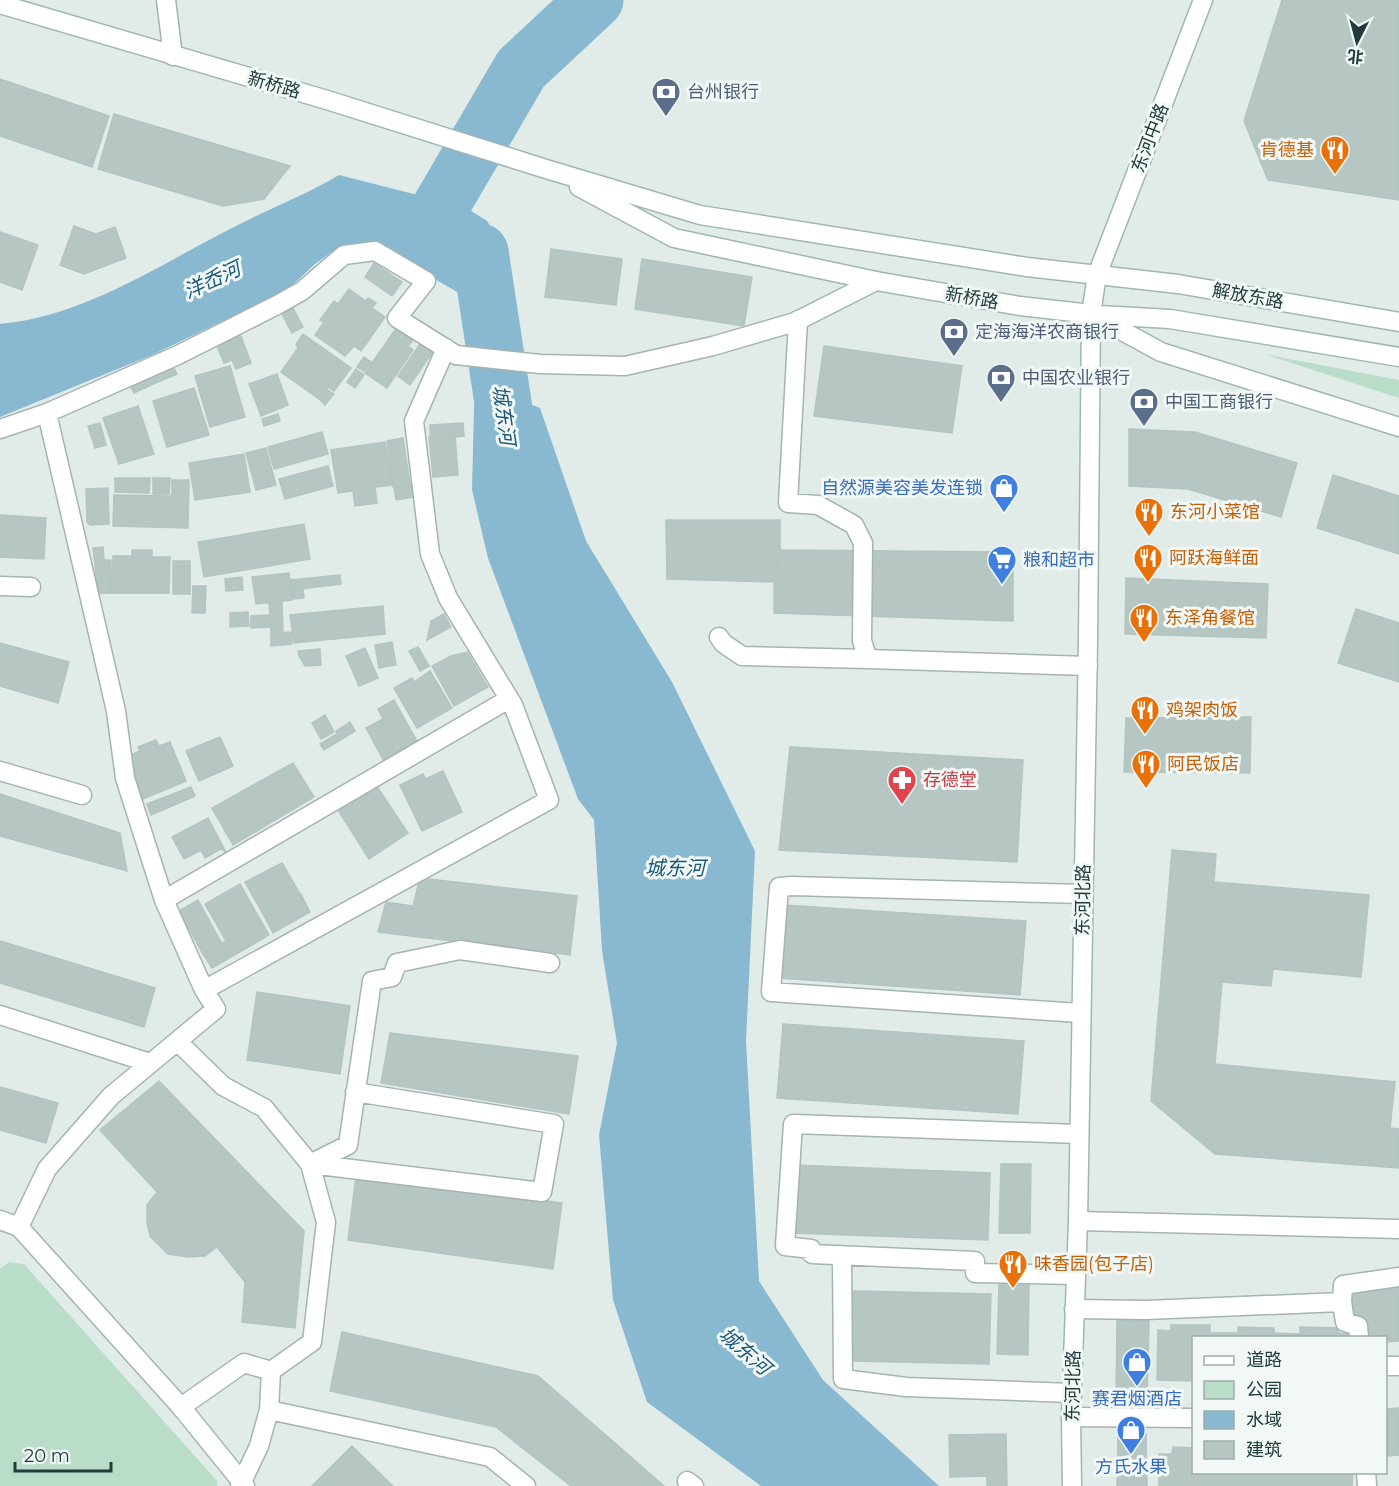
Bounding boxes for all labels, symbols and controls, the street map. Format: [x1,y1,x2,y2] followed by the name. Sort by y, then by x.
[1327,12,1387,72] north arrow
[1347,46,1364,67] text: 北
[245,67,303,103] street label: 新桥路
[650,76,682,118] bank icon: 台州银行
[687,81,759,103] place label: 台州银行
[1127,100,1173,176] street label: 东河中路
[1319,134,1351,176] restaurant icon: 肯德基
[1260,139,1314,161] place label: 肯德基
[180,255,248,304] water label: 洋岙河
[1211,279,1285,313] street label: 解放东路
[944,282,1000,314] street label: 新桥路
[938,316,970,358] bank icon: 定海海洋农商银行
[975,321,1119,343] place label: 定海海洋农商银行
[985,362,1017,404] bank icon: 中国农业银行
[1022,367,1130,389] place label: 中国农业银行
[488,384,521,450] water label: 城东河
[1128,386,1160,428] bank icon: 中国工商银行
[1165,391,1273,413] place label: 中国工商银行
[988,472,1020,514] shop icon: 自然源美容美发连锁
[821,477,983,499] place label: 自然源美容美发连锁
[1133,496,1165,538] restaurant icon: 东河小菜馆
[1170,501,1260,523] place label: 东河小菜馆
[1132,542,1164,584] restaurant icon: 阿跃海鲜面
[986,544,1018,586] supermarket icon: 粮和超市
[1169,547,1259,569] place label: 阿跃海鲜面
[1023,549,1095,571] place label: 粮和超市
[1128,602,1160,644] restaurant icon: 东泽角餐馆
[1165,607,1255,629] place label: 东泽角餐馆
[1129,694,1161,736] restaurant icon: 鸡架肉饭
[1166,699,1238,721] place label: 鸡架肉饭
[1130,748,1162,790] restaurant icon: 阿民饭店
[1167,753,1239,775] place label: 阿民饭店
[886,764,918,806] pharmacy icon: 存德堂
[923,769,977,791] place label: 存德堂
[645,856,709,880] water label: 城东河
[1071,864,1095,936] street label: 东河北路
[997,1248,1029,1290] restaurant icon: 味香园(包子店)
[1034,1253,1154,1275] place label: 味香园(包子店)
[714,1322,779,1382] water label: 城东河
[1192,1336,1387,1474] legend
[1121,1346,1153,1388] shop icon: 赛君烟酒店
[1246,1349,1282,1371] text: 道路
[1061,1350,1085,1422] street label: 东河北路
[1246,1379,1282,1401] text: 公园
[1092,1388,1182,1410] place label: 赛君烟酒店
[1246,1409,1282,1431] text: 水域
[1115,1414,1147,1456] shop icon: 方氏水果
[15,1435,111,1473] scale bar
[1246,1439,1282,1461] text: 建筑
[24,1445,70,1467] text: 20 m
[1095,1456,1167,1478] place label: 方氏水果

